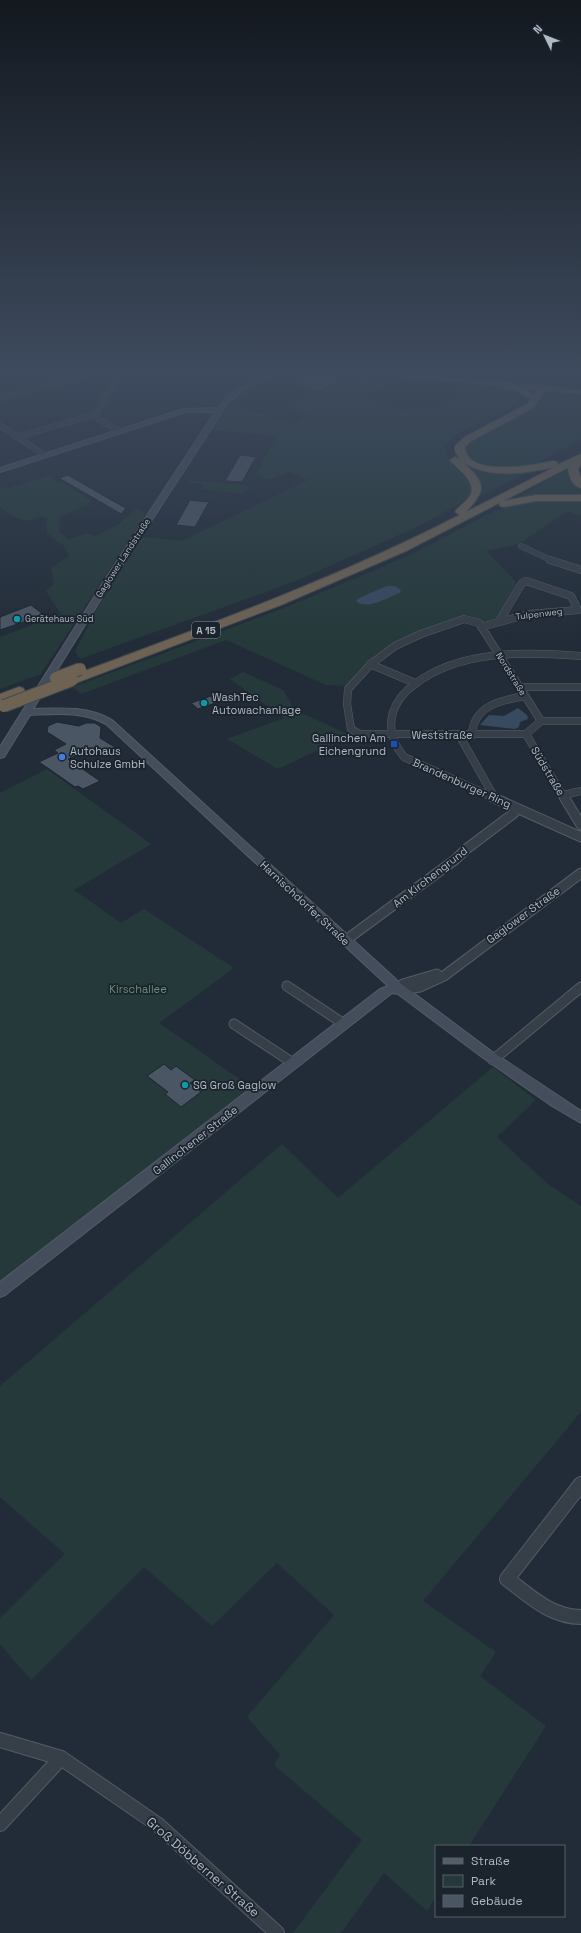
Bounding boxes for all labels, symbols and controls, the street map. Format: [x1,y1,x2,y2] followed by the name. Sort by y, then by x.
[525,16,565,56] north arrow
[530,22,545,37] text: N
[93,516,153,600] street label: Gaglower Landstraße
[515,605,563,623] street label: Tulpenweg
[25,613,94,625] place label: Gerätehaus Süd
[12,614,22,624] marker: Gerätehaus Süd
[192,622,220,638] road number: A 15
[493,650,529,698] street label: Nordstraße
[212,690,301,717] place label: WashTec Autowachanlage
[199,698,209,708] marker: WashTec Autowachanlage
[411,728,473,742] street label: Weststraße
[312,731,386,758] place label: Gallinchen Am Eichengrund
[389,739,399,749] marker: Gallinchen Am Eichengrund
[70,744,145,771] place label: Autohaus Schulze GmbH
[528,744,568,798] street label: Südstraße
[57,752,67,762] marker: Autohaus Schulze GmbH
[411,755,513,811] street label: Brandenburger Ring
[390,843,470,911] street label: Am Kirchengrund
[257,858,353,948] street label: Harnischdorfer Straße
[483,884,563,946] street label: Gaglower Straße
[109,982,167,996] park label: Kirschallee
[193,1078,276,1092] place label: SG Groß Gaglow
[180,1080,190,1090] marker: SG Groß Gaglow
[150,1102,240,1178] street label: Gallinchener Straße
[143,1813,263,1921] street label: Groß Döbberner Straße
[435,1845,565,1917] legend
[471,1853,510,1869] text: Straße
[471,1873,496,1889] text: Park
[471,1893,523,1909] text: Gebäude

